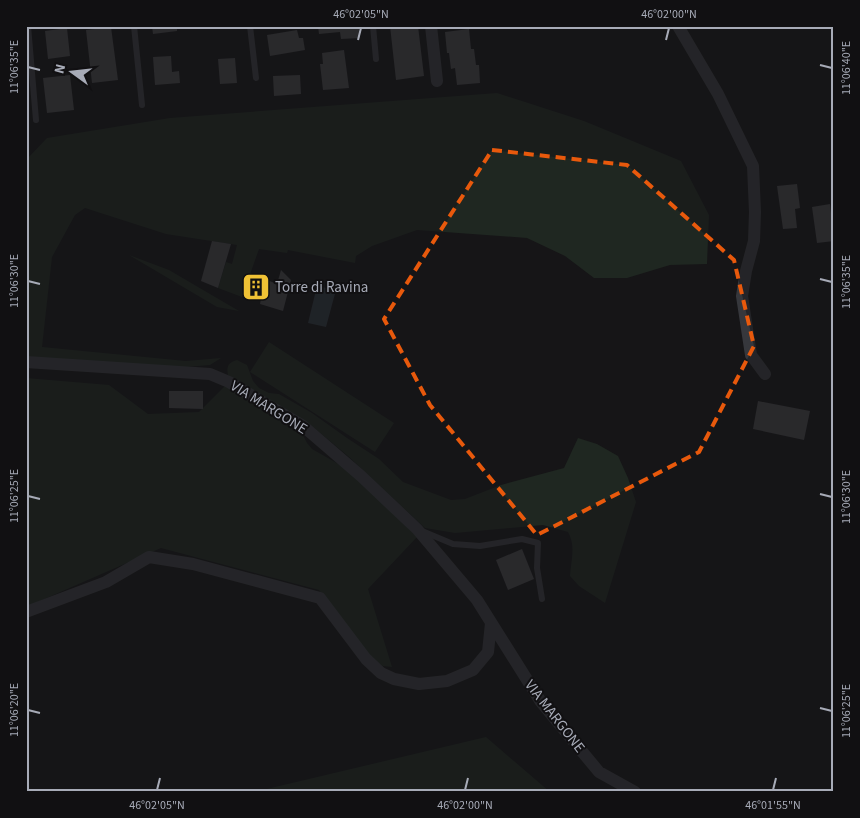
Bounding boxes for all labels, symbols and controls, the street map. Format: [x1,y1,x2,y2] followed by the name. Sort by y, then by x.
[333,6,389,23] text: 46°02'05"N
[641,6,697,23] text: 46°02'00"N
[6,40,23,94] text: 11°06'35"E
[838,41,855,95] text: 11°06'40"E
[48,48,98,98] north arrow
[50,62,71,76] text: N
[6,254,23,308] text: 11°06'30"E
[838,255,855,309] text: 11°06'35"E
[241,272,271,302] building icon: Torre di Ravina
[275,277,368,298] place label: Torre di Ravina
[226,375,311,439] street label: VIA MARGONE
[6,469,23,523] text: 11°06'25"E
[838,470,855,524] text: 11°06'30"E
[519,675,590,757] street label: VIA MARGONE
[6,683,23,737] text: 11°06'20"E
[838,684,855,738] text: 11°06'25"E
[129,797,185,814] text: 46°02'05"N
[437,797,493,814] text: 46°02'00"N
[745,797,801,814] text: 46°01'55"N

